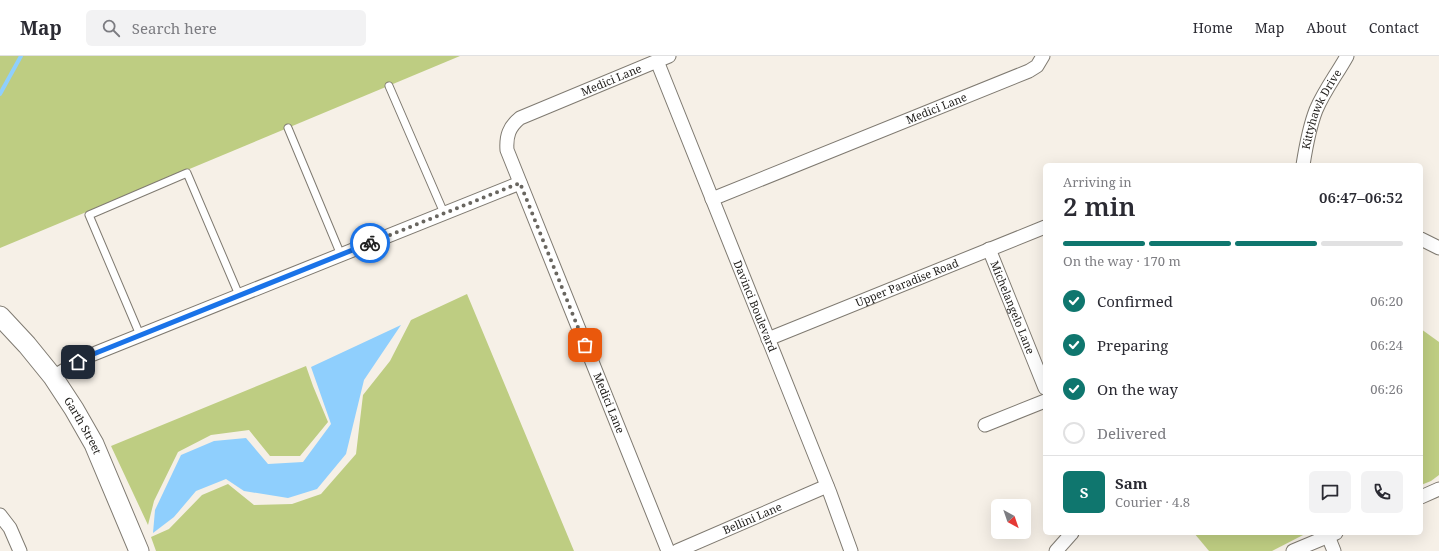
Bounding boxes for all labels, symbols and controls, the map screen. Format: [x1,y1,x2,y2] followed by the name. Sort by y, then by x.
[86,10,366,46] search box
[20,15,62,41] text: Map
[100,17,122,39] icon: search
[132,18,217,38] text: Search here
[1193,18,1233,37] text: Home
[1255,18,1284,37] text: Map
[1306,18,1347,37] text: About
[1369,18,1419,37] text: Contact
[578,60,644,99] street label: Medici Lane
[1298,66,1344,151] street label: Kittyhawk Drive
[904,89,969,127] street label: Medici Lane
[1063,173,1132,191] text: Arriving in
[1319,187,1403,207] text: 06:47–06:52
[1063,188,1136,224] text: 2 min
[350,223,390,263] courier
[359,232,381,254] icon: bike
[1063,252,1181,270] text: On the way · 170 m
[853,255,961,310] street label: Upper Paradise Road
[731,258,781,354] street label: Davinci Boulevard
[987,258,1039,356] street label: Michelangelo Lane
[1063,290,1085,312] icon: check
[1097,291,1173,311] text: Confirmed
[1370,292,1403,310] text: 06:20
[568,328,602,362] pin
[574,334,596,356] icon: bag
[1063,334,1085,356] icon: check
[1097,335,1168,355] text: Preparing
[1370,336,1403,354] text: 06:24
[61,345,95,379] pin
[67,351,89,373] icon: home
[590,370,629,436] street label: Medici Lane
[1063,378,1085,400] icon: check
[1097,379,1178,399] text: On the way
[1370,380,1403,398] text: 06:26
[61,394,105,456] street label: Garth Street
[1097,423,1166,443] text: Delivered
[1309,471,1351,513] button: chat
[1361,471,1403,513] button: phone
[1115,473,1147,493] text: Sam
[1080,482,1088,502] text: S
[1115,493,1190,511] text: Courier · 4.8
[720,498,784,537] street label: Bellini Lane
[991,499,1031,539] north arrow
[991,499,1031,539] map controls

